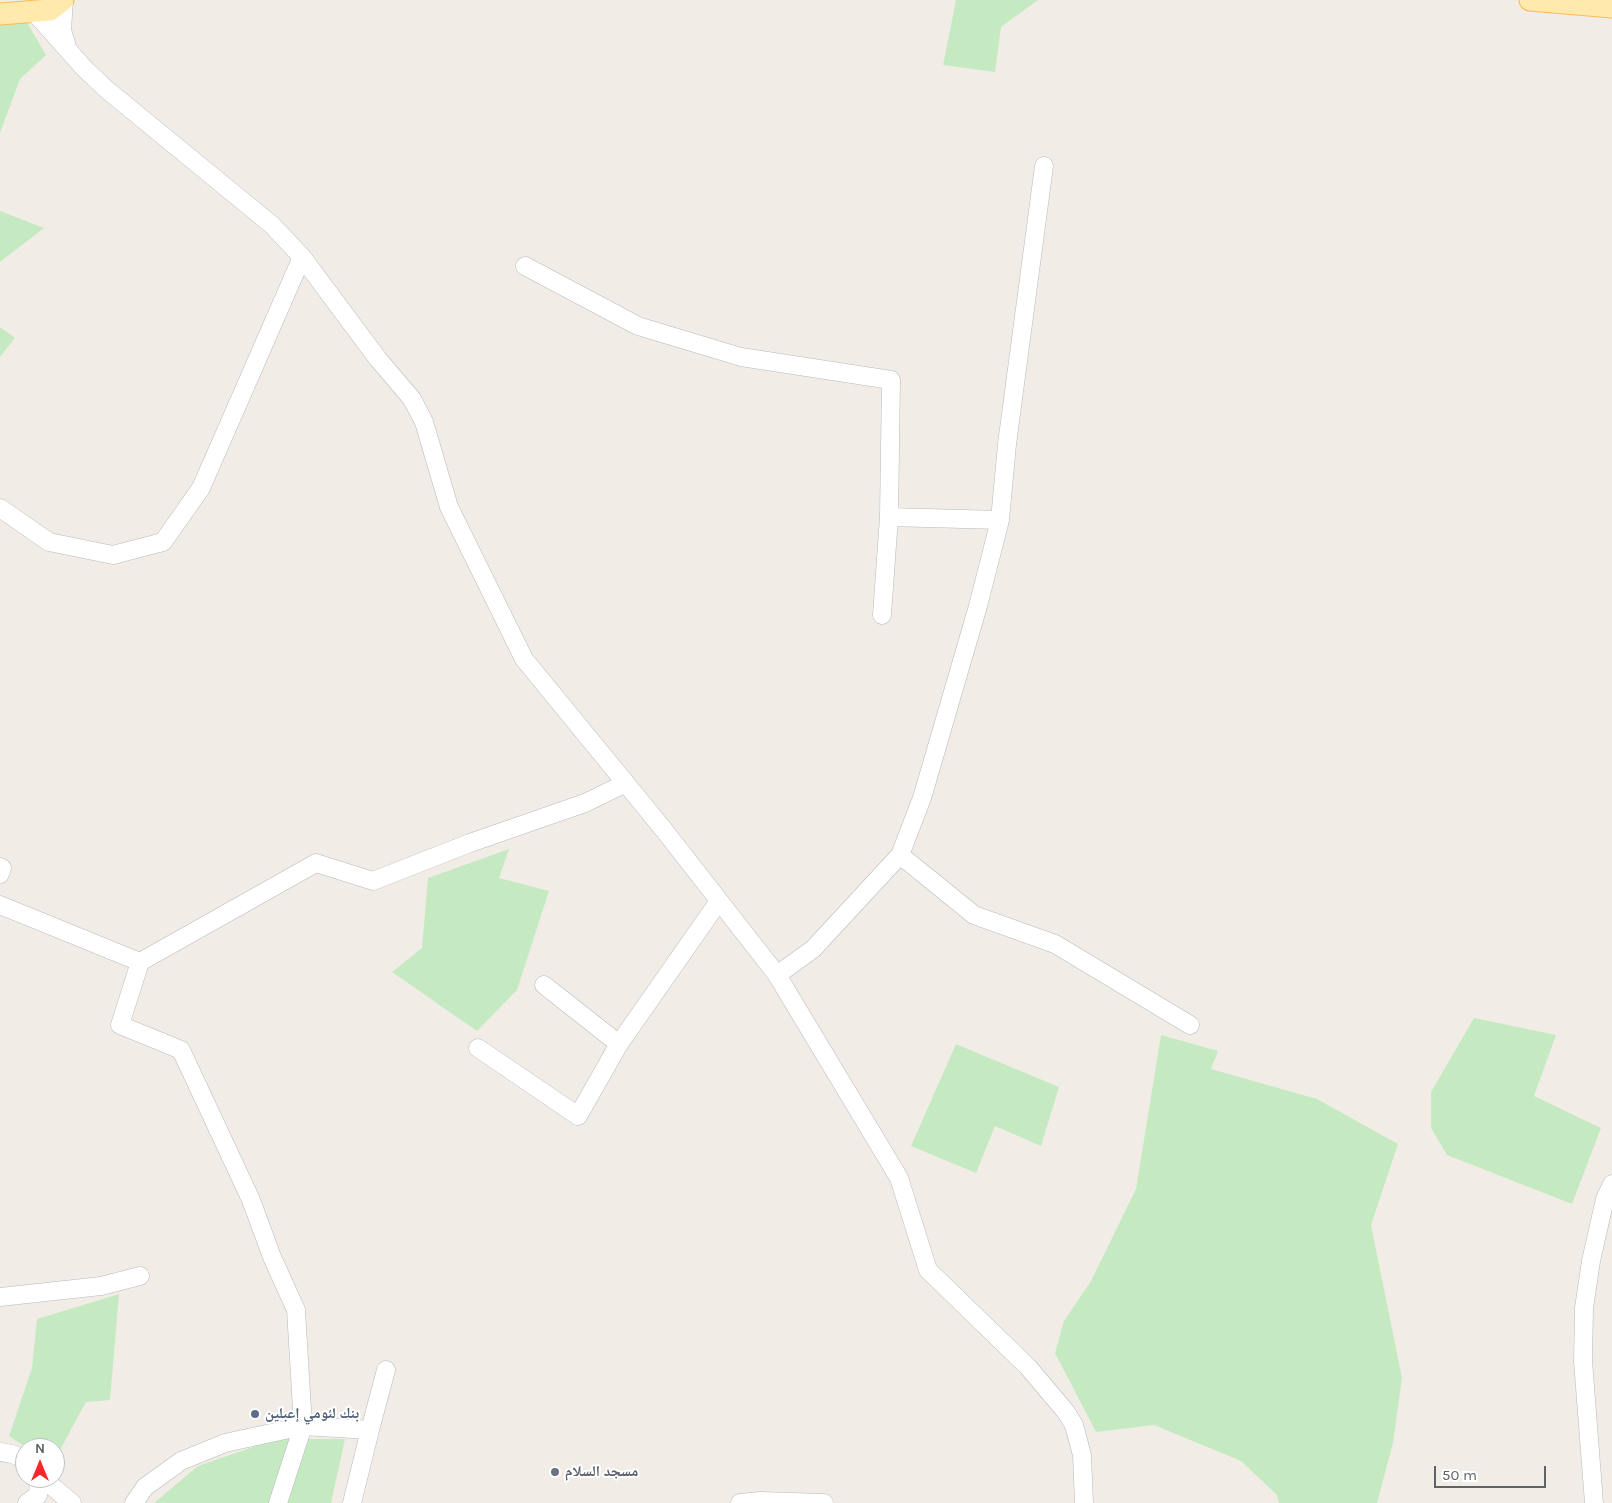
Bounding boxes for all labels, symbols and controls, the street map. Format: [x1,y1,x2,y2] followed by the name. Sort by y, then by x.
[265,1405,359,1423] place label: بنك لئومي إعبلين
[249,1408,261,1420] marker: بنك لئومي إعبلين
[15,1438,65,1488] north arrow
[35,1440,45,1457] text: N
[1437,1456,1550,1488] scale bar
[565,1463,638,1481] place label: مسجد السلام
[549,1466,561,1478] marker: مسجد السلام
[1442,1466,1477,1484] text: 50 m

